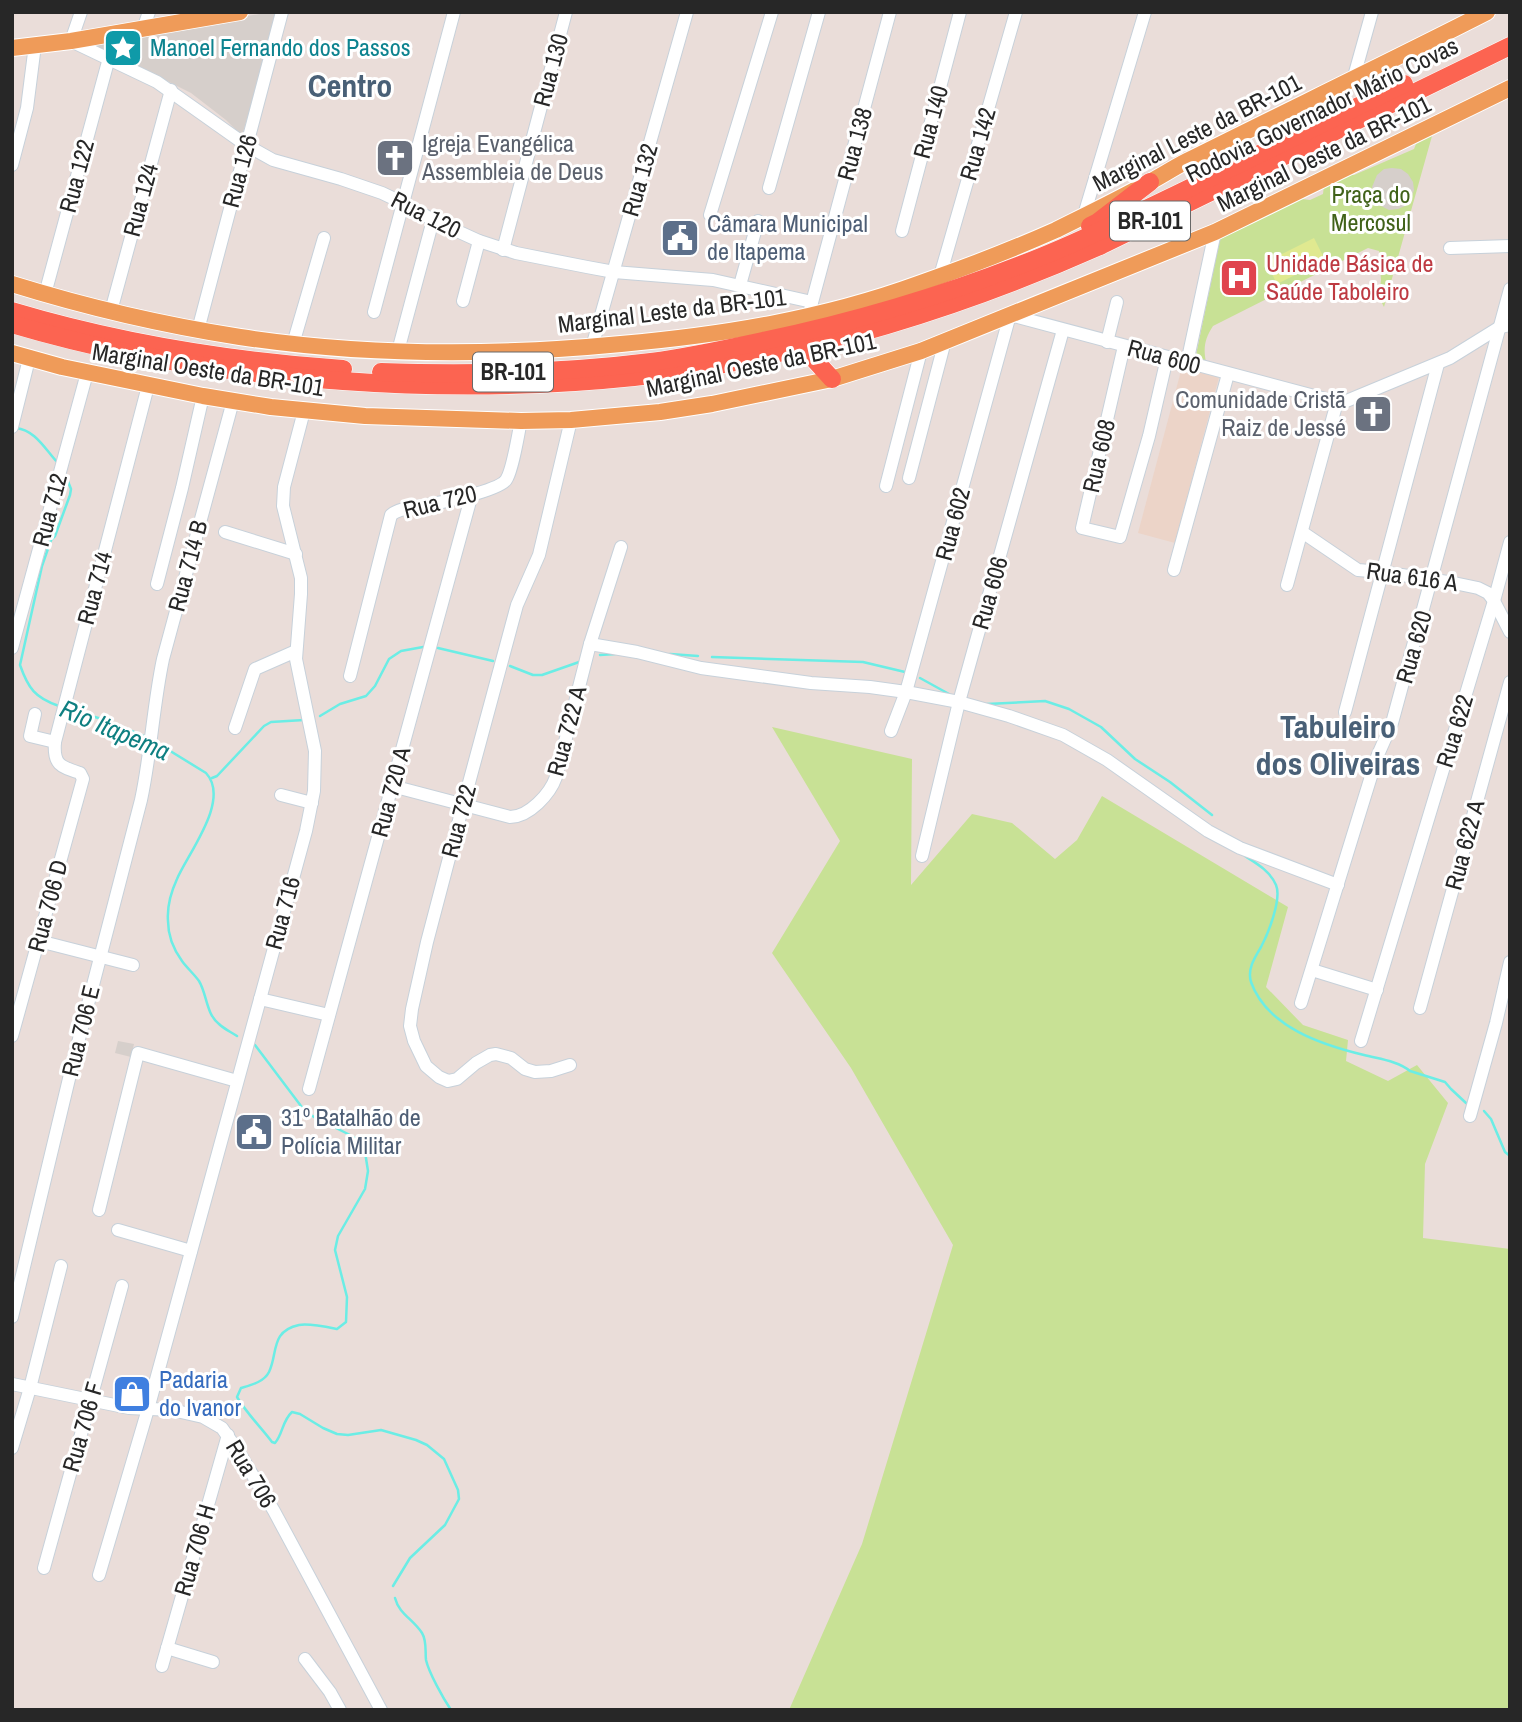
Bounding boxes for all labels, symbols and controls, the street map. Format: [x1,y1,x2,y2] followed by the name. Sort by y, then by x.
[102,27,144,69] place icon: Manoel Fernando dos Passos
[1180,29,1463,189] street label: Rodovia Governador Mário Covas
[525,30,575,110] street label: Rua 130
[150,31,411,63] place label: Manoel Fernando dos Passos
[308,64,392,107] district label: Centro
[1087,66,1306,199] street label: Marginal Leste da BR-101
[905,82,955,162] street label: Rua 140
[1211,87,1436,219] street label: Marginal Oeste da BR-101
[829,104,879,184] street label: Rua 138
[951,104,1003,184] street label: Rua 142
[421,127,604,187] place label: Igreja Evangélica Assembleia de Deus
[214,131,264,211] street label: Rua 126
[51,136,101,216] street label: Rua 122
[374,137,416,179] church icon: Igreja Evangélica Assembleia de Deus
[613,140,665,220] street label: Rua 132
[115,160,165,240] street label: Rua 124
[1331,178,1411,238] park label: Praça do Mercosul
[386,183,467,245] street label: Rua 120
[1110,202,1190,241] road number: BR-101
[707,207,868,267] place label: Câmara Municipal de Itapema
[659,217,701,259] public building icon: Câmara Municipal de Itapema
[1266,247,1433,307] place label: Unidade Básica de Saúde Taboleiro
[1218,257,1260,299] hospital icon: Unidade Básica de Saúde Taboleiro
[556,280,788,340] street label: Marginal Leste da BR-101
[643,324,879,404] street label: Marginal Oeste da BR-101
[1124,331,1204,381] street label: Rua 600
[90,335,326,403] street label: Marginal Oeste da BR-101
[473,352,553,392] road number: BR-101
[1175,383,1346,443] place label: Comunidade Cristã Raiz de Jessé
[1352,393,1394,435] church icon: Comunidade Cristã Raiz de Jessé
[1074,416,1122,496] street label: Rua 608
[24,470,74,550] street label: Rua 712
[400,477,480,526] street label: Rua 720
[927,484,977,564] street label: Rua 602
[160,517,215,615] street label: Rua 714 B
[69,548,119,628] street label: Rua 714
[963,553,1015,633] street label: Rua 606
[1364,554,1461,598] street label: Rua 616 A
[1387,607,1439,687] street label: Rua 620
[539,681,594,779] street label: Rua 722 A
[1428,690,1480,771] street label: Rua 622
[55,691,176,768] water label: Rio Itapema
[1256,705,1420,785] district label: Tabuleiro dos Oliveiras
[363,742,418,840] street label: Rua 720 A
[433,781,483,861] street label: Rua 722
[1437,795,1492,893] street label: Rua 622 A
[19,856,75,955] street label: Rua 706 D
[257,873,307,953] street label: Rua 716
[53,982,107,1080] street label: Rua 706 E
[281,1101,421,1161] place label: 31º Batalhão de Polícia Militar
[233,1111,275,1153] public building icon: 31º Batalhão de Polícia Militar
[159,1363,242,1423] place label: Padaria do Ivanor
[111,1373,153,1415] shop icon: Padaria do Ivanor
[54,1378,110,1475] street label: Rua 706 F
[219,1433,285,1514] street label: Rua 706
[166,1500,222,1599] street label: Rua 706 H

